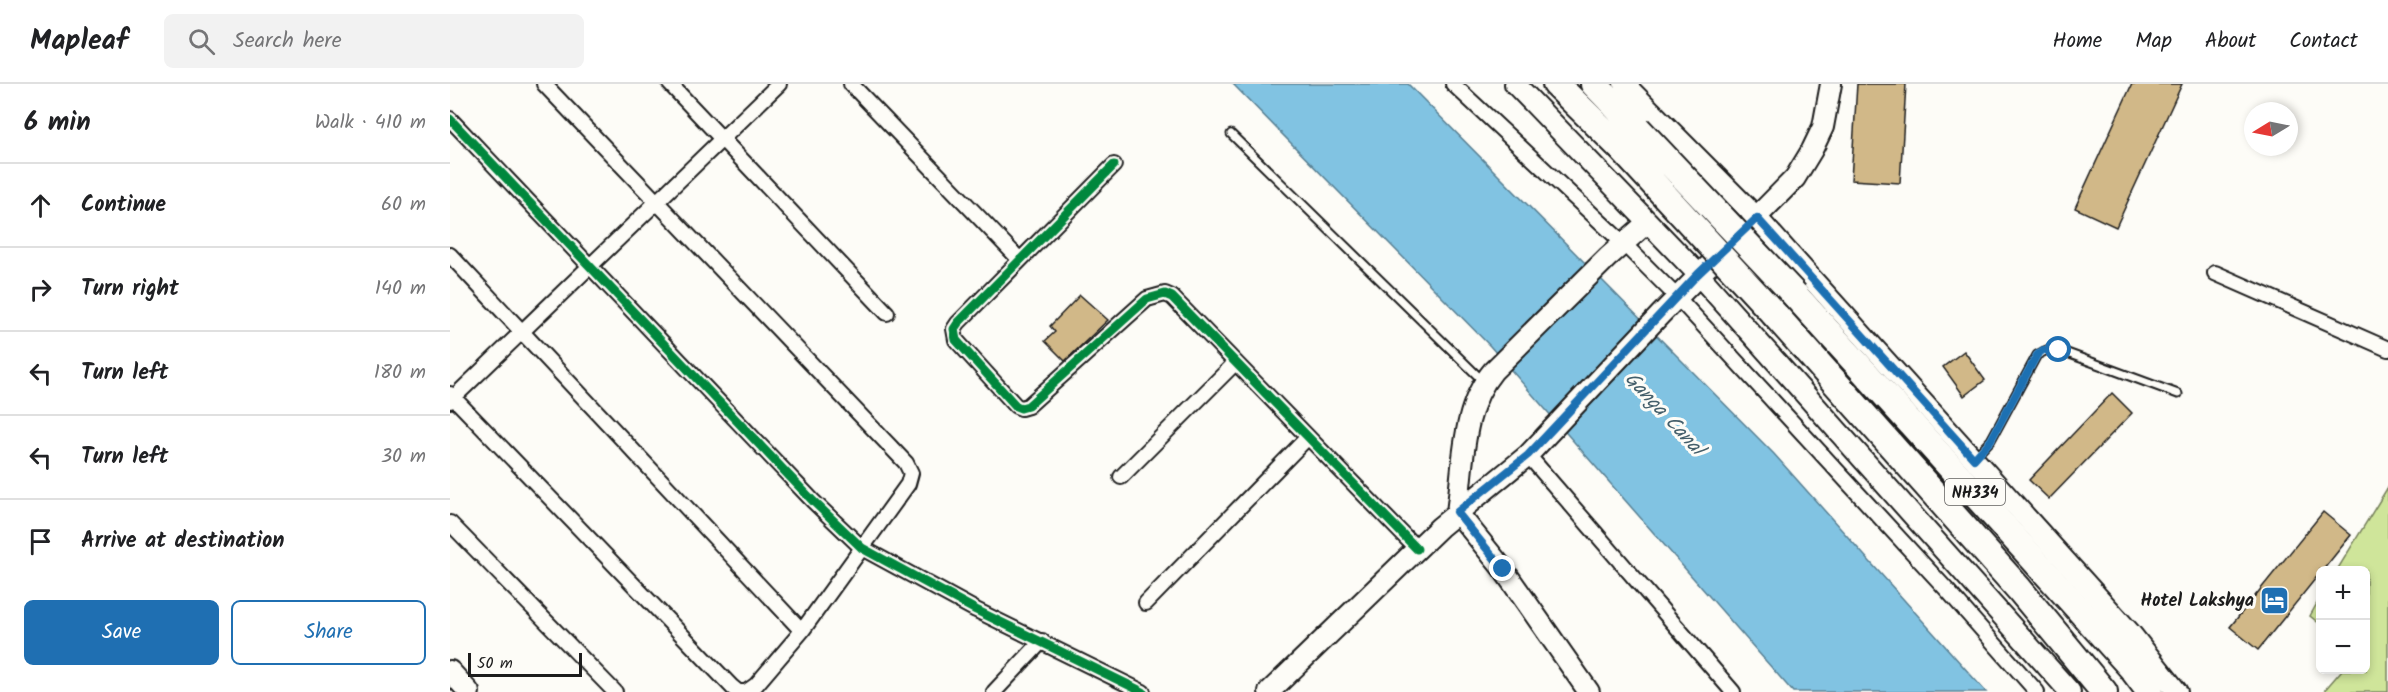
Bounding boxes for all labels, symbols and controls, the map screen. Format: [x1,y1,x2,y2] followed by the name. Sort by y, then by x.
[164,14,584,68] search box
[30,19,128,64] text: Mapleaf
[233,24,342,59] text: Search here
[185,25,218,58] icon: search
[2053,25,2102,58] text: Home
[2135,25,2172,58] text: Map
[2205,25,2256,58] text: About
[2289,25,2358,58] text: Contact
[24,102,91,144] text: 6 min
[2244,102,2298,156] north arrow
[315,107,426,139] text: Walk · 410 m
[81,188,166,223] text: Continue
[24,189,57,222] icon: ahead
[381,189,426,221] text: 60 m
[81,272,179,307] text: Turn right
[24,273,57,306] icon: right
[375,273,426,305] text: 140 m
[2045,336,2071,362] route start
[81,356,168,391] text: Turn left
[24,357,57,390] icon: left
[374,357,426,389] text: 180 m
[1616,365,1714,467] water label: Ganga Canal
[81,440,168,475] text: Turn left
[24,441,57,474] icon: left
[381,441,426,473] text: 30 m
[1945,479,2005,505] road number: NH334
[81,524,284,559] text: Arrive at destination
[24,525,57,558] icon: arrive
[1489,555,1515,581] route end
[2316,566,2370,674] map controls
[2316,566,2370,620] button: +
[2259,584,2291,616] hotel icon: Hotel Lakshya
[2140,587,2254,616] place label: Hotel Lakshya
[24,600,219,665] button: Save
[231,600,426,665] button: Share
[2316,620,2370,674] button: −
[468,650,582,678] scale bar
[477,651,513,676] text: 50 m

